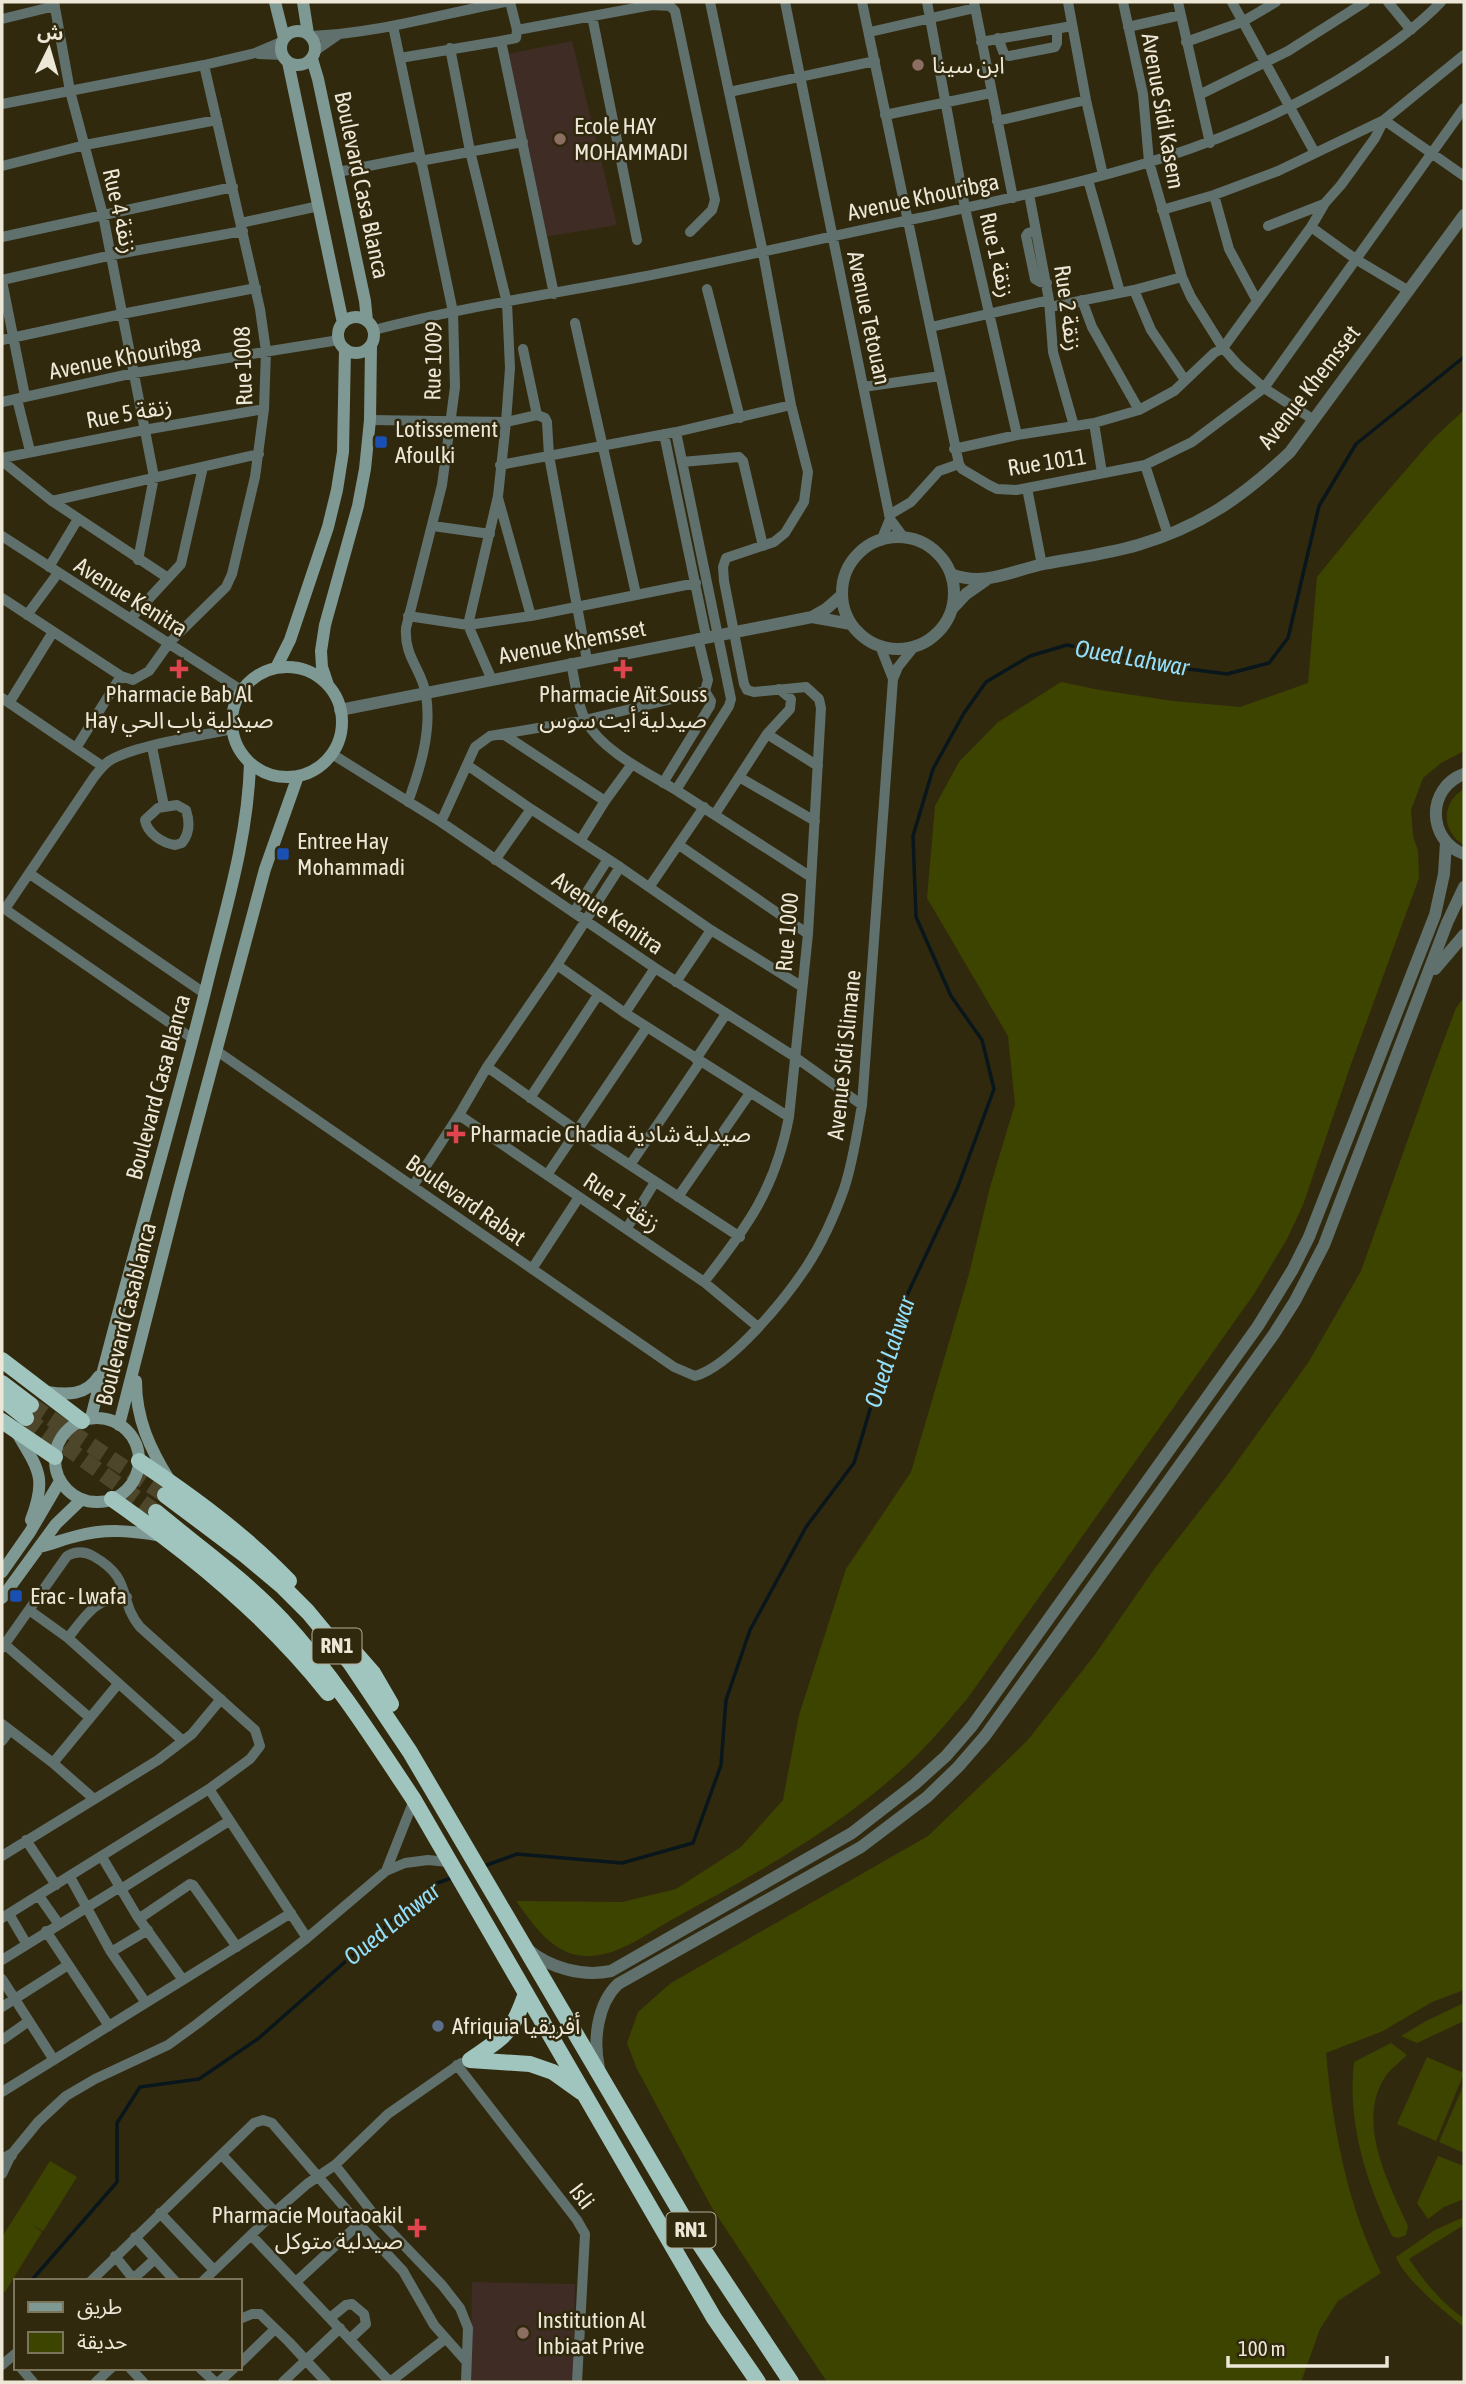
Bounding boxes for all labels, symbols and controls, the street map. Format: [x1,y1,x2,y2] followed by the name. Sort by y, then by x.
[14,14,84,84] north arrow
[37,20,64,44] text: ش
[1137,31,1189,191] street label: Avenue Sidi Kasem
[932,52,1005,78] place label: ابن سينا
[910,57,926,73] marker: ابن سينا
[329,89,395,281] street label: Boulevard Casa Blanca
[574,113,688,165] place label: Ecole HAY MOHAMMADI
[552,131,568,147] marker: Ecole HAY MOHAMMADI
[97,166,142,256] street label: Rue 4 زنقة
[845,168,1001,226] street label: Avenue Khouribga
[974,210,1019,300] street label: Rue 1 زنقة
[842,249,896,387] street label: Avenue Tetouan
[1048,263,1087,353] street label: Rue 2 زنقة
[1253,320,1365,454] street label: Avenue Khemsset
[419,321,447,401] street label: Rue 1009
[229,326,257,406] street label: Rue 1008
[47,330,203,384] street label: Avenue Khouribga
[84,393,174,434] street label: Rue 5 زنقة
[395,416,498,468] place label: Lotissement Afoulki
[373,434,389,450] marker: Lotissement Afoulki
[1006,443,1088,481] street label: Rue 1011
[70,552,192,642] street label: Avenue Kenitra
[496,615,648,669] street label: Avenue Khemsset
[1073,634,1192,681] water label: Oued Lahwar
[171,661,187,677] marker: Pharmacie Bab Al Hay صيدلية باب الحي
[615,661,631,677] marker: Pharmacie Aït Souss صيدلية أيت سوس
[84,681,274,737] place label: Pharmacie Bab Al Hay صيدلية باب الحي
[539,681,707,734] place label: Pharmacie Aït Souss صيدلية أيت سوس
[297,828,405,880] place label: Entree Hay Mohammadi
[275,846,291,862] marker: Entree Hay Mohammadi
[548,866,668,960] street label: Avenue Kenitra
[771,891,803,973] street label: Rue 1000
[822,969,866,1141] street label: Avenue Sidi Slimane
[121,992,195,1182] street label: Boulevard Casa Blanca
[470,1121,751,1147] place label: Pharmacie Chadia صيدلية شادية
[448,1126,464,1142] marker: Pharmacie Chadia صيدلية شادية
[401,1149,531,1251] street label: Boulevard Rabat
[578,1167,665,1238] street label: Rue 1 زنقة
[91,1220,161,1408] street label: Boulevard Casablanca
[859,1292,920,1411] water label: Oued Lahwar
[30,1583,127,1609] place label: Erac - Lwafa
[8,1588,24,1604] marker: Erac - Lwafa
[312,1628,362,1664] road number: RN1
[338,1876,446,1970] water label: Oued Lahwar
[452,2012,581,2040] place label: Afriquia أفريقيا
[430,2018,446,2034] marker: Afriquia أفريقيا
[564,2178,600,2214] street label: Isli
[211,2202,403,2255] place label: Pharmacie Moutaoakil صيدلية متوكل
[666,2212,716,2248] road number: RN1
[409,2220,425,2236] marker: Pharmacie Moutaoakil صيدلية متوكل
[14,2279,242,2370] legend
[77,2294,122,2320] text: طريق
[537,2307,646,2359] place label: Institution Al Inbiaat Prive
[1228,2324,1387,2368] scale bar
[515,2325,531,2341] marker: Institution Al Inbiaat Prive
[77,2329,127,2353] text: حديقة
[1238,2336,1286,2360] text: 100 m

